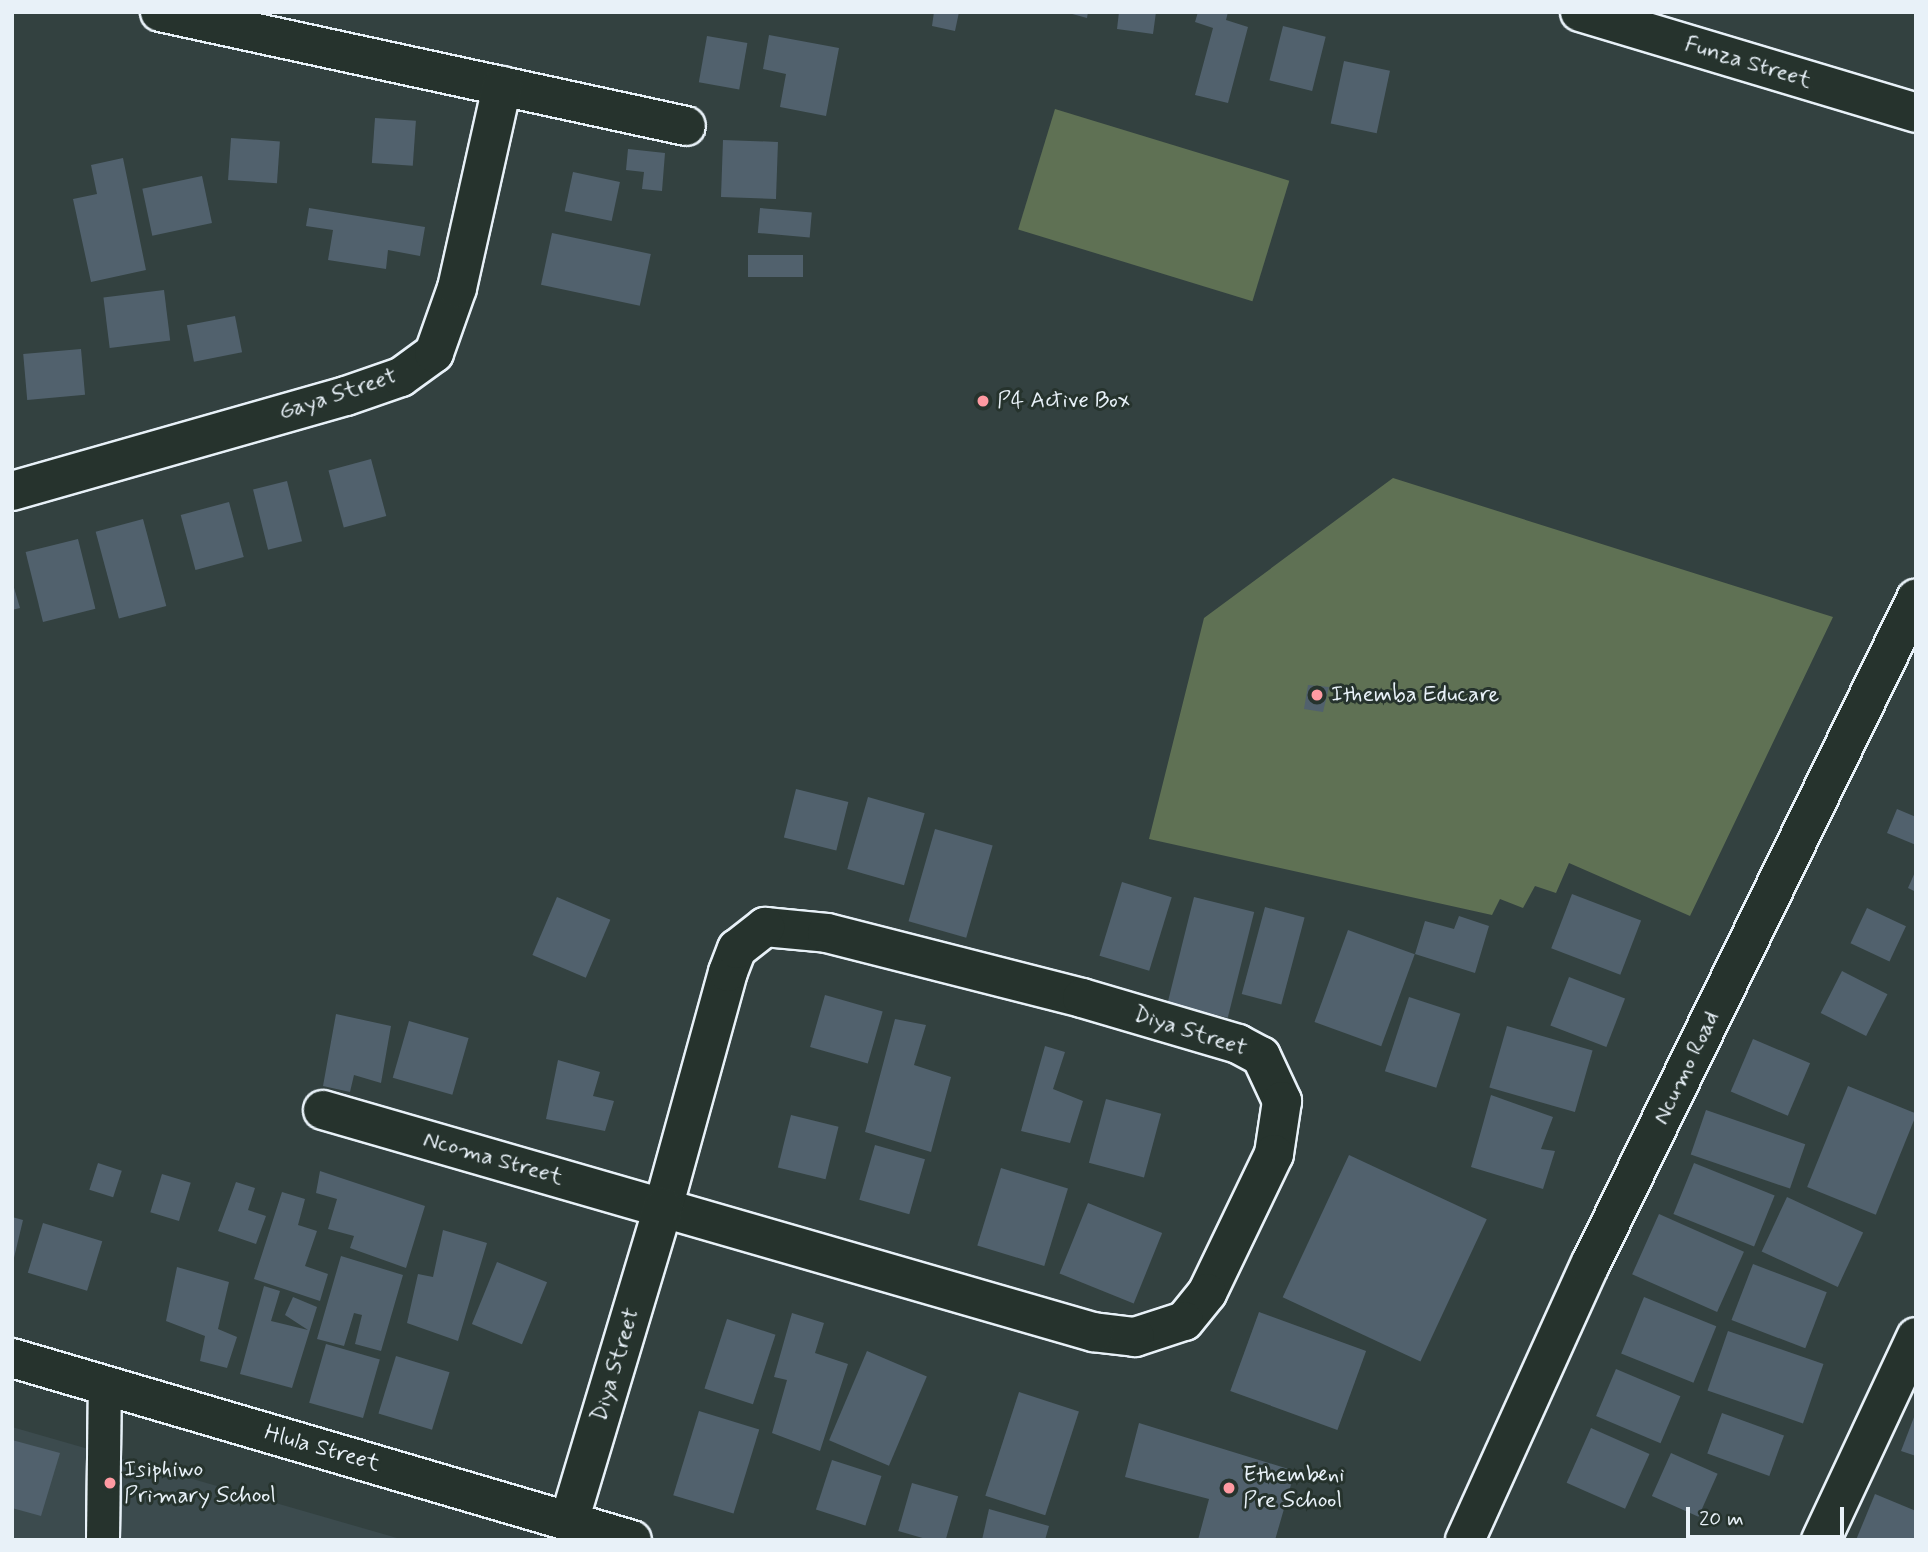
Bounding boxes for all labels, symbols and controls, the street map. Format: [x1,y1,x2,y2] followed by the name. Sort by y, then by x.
[1681,31,1815,95] street label: Funza Street
[276,363,400,427] street label: Gaya Street
[997,387,1131,415] place label: P4 Active Box
[975,393,991,409] marker: P4 Active Box
[1331,681,1500,709] place label: Ithemba Educare
[1309,687,1325,703] marker: Ithemba Educare
[1131,1001,1249,1063] street label: Diya Street
[1648,1007,1726,1129] street label: Ncumo Road
[420,1126,566,1192] street label: Ncoma Street
[586,1305,646,1425] street label: Diya Street
[261,1419,383,1479] street label: Hlula Street
[124,1456,276,1510] place label: Isiphiwo Primary School
[1243,1461,1344,1515] place label: Ethembeni Pre School
[102,1475,118,1491] marker: Isiphiwo Primary School
[1221,1480,1237,1496] marker: Ethembeni Pre School
[1690,1492,1848,1536] scale bar
[1699,1505,1744,1533] text: 20 m

